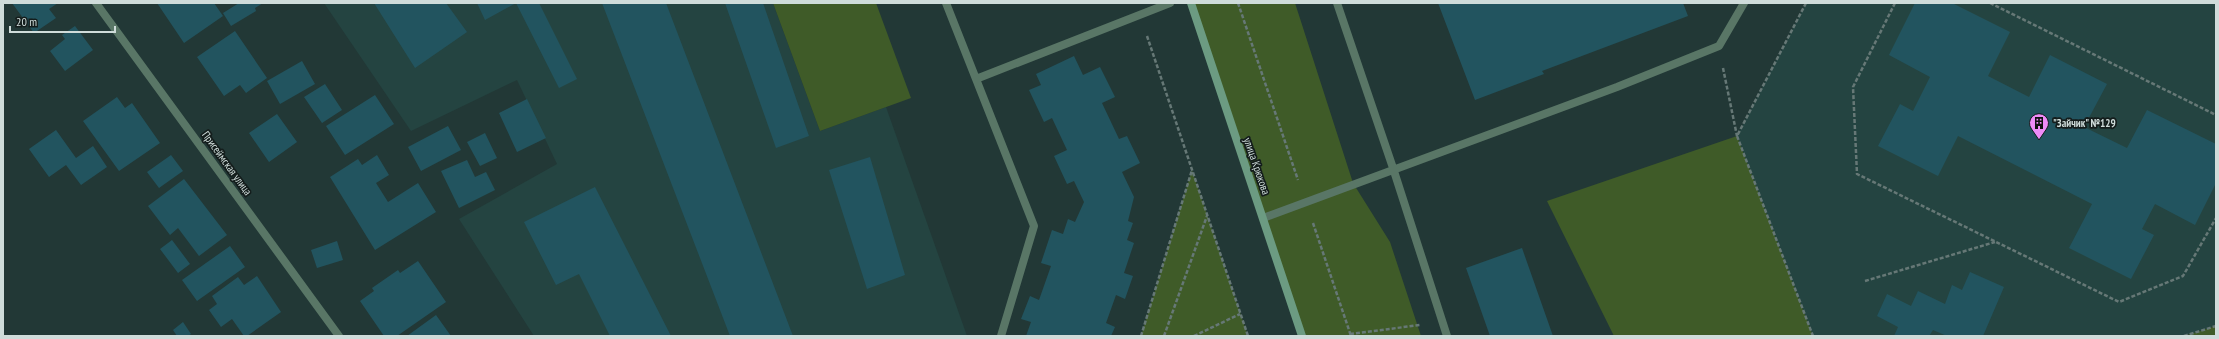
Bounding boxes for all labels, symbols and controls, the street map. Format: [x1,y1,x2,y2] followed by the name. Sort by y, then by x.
[10,8,115,34] scale bar
[16,14,37,29] text: 20 m
[2028,112,2050,140] building icon: "Зайчик" №129
[2053,116,2116,130] place label: "Зайчик" №129
[199,128,255,198] street label: Присеймская улица
[1241,136,1273,196] street label: улица Крюкова

